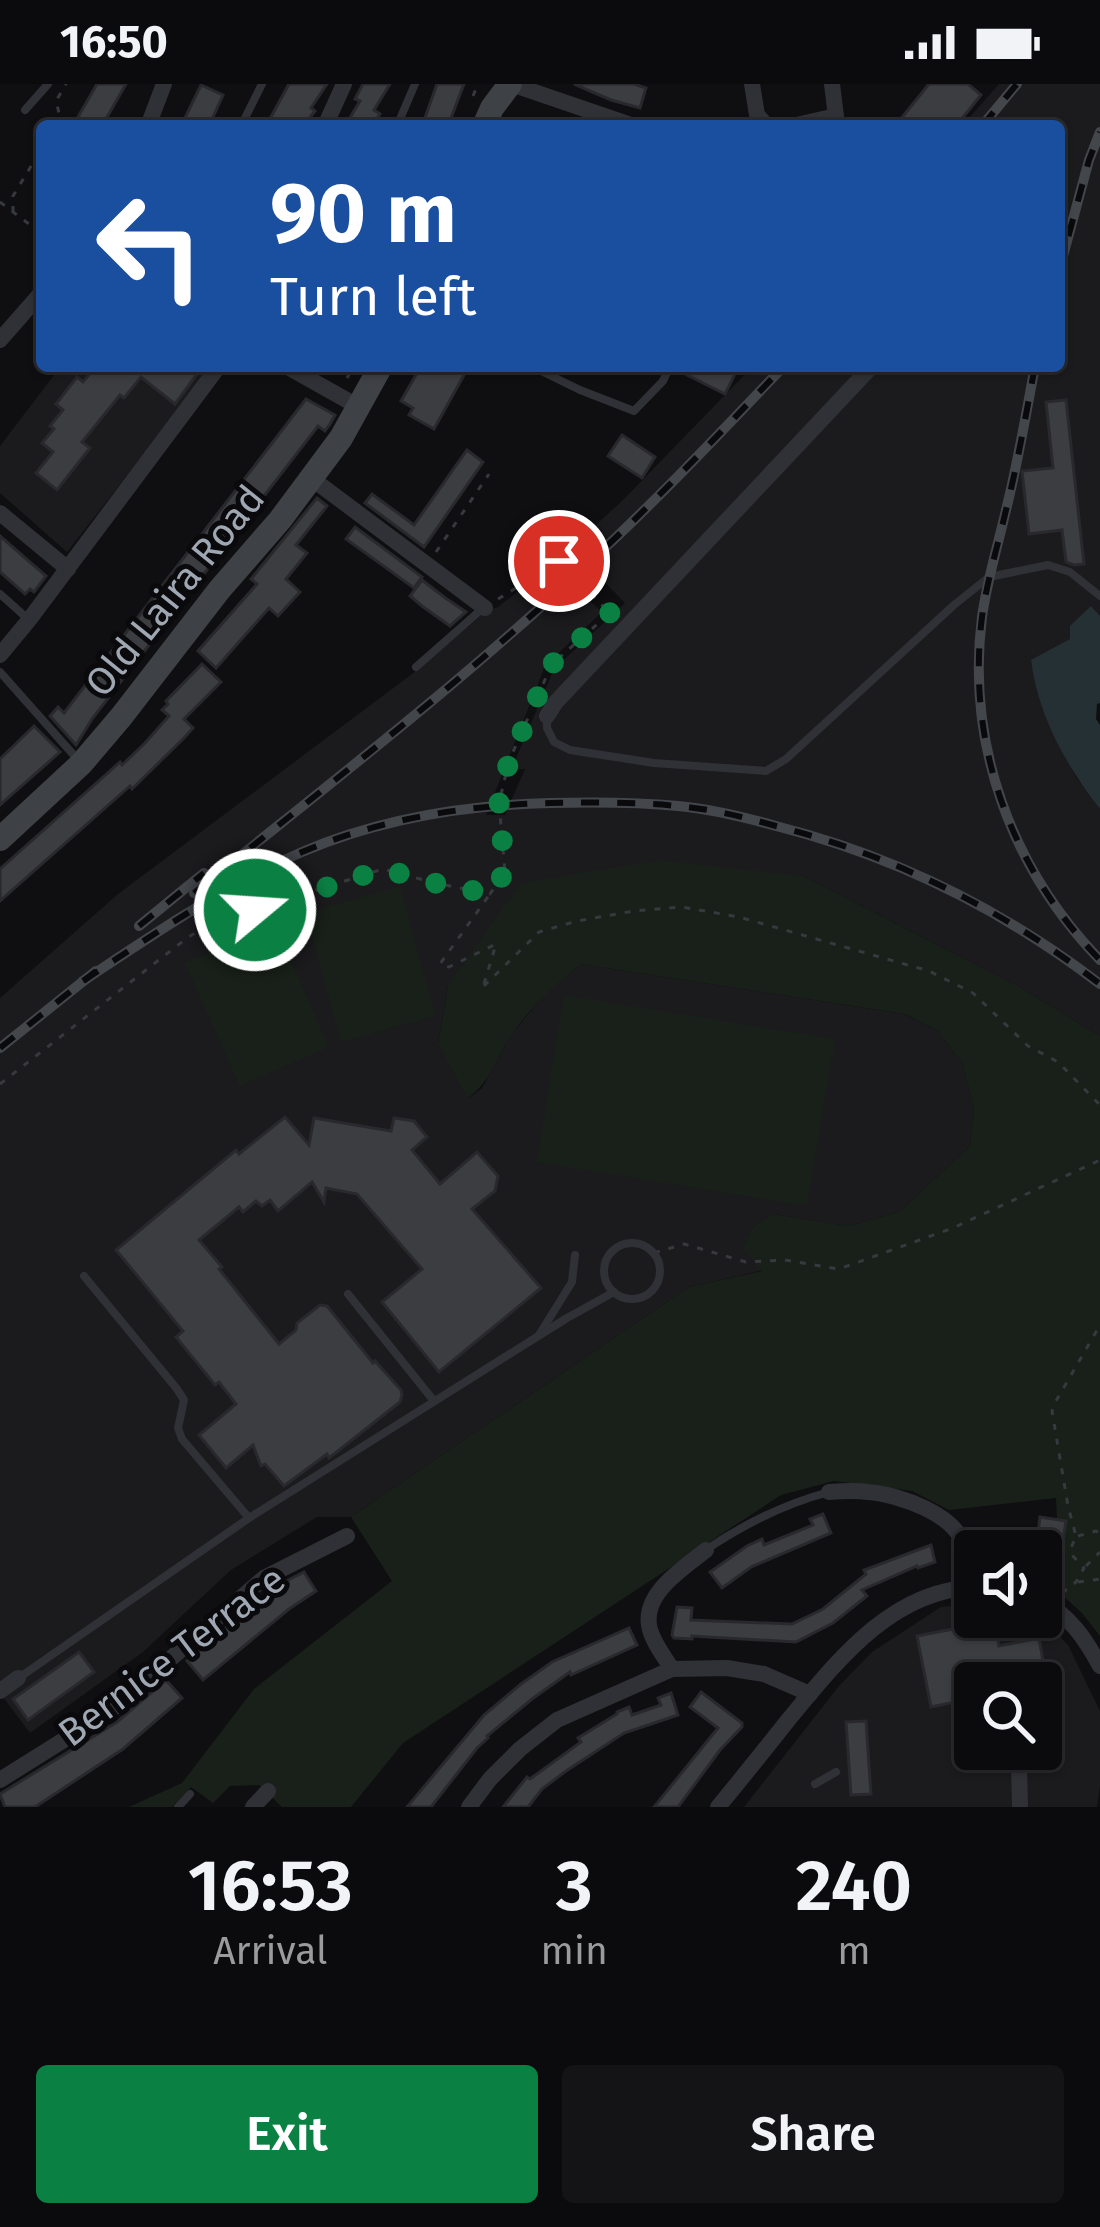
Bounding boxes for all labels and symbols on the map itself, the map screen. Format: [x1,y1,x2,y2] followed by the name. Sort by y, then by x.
[76,476,274,706] street label: Old Laira Road
[508,510,610,612] pin
[192,847,318,973] position arrow
[50,1556,294,1756] street label: Bernice Terrace

